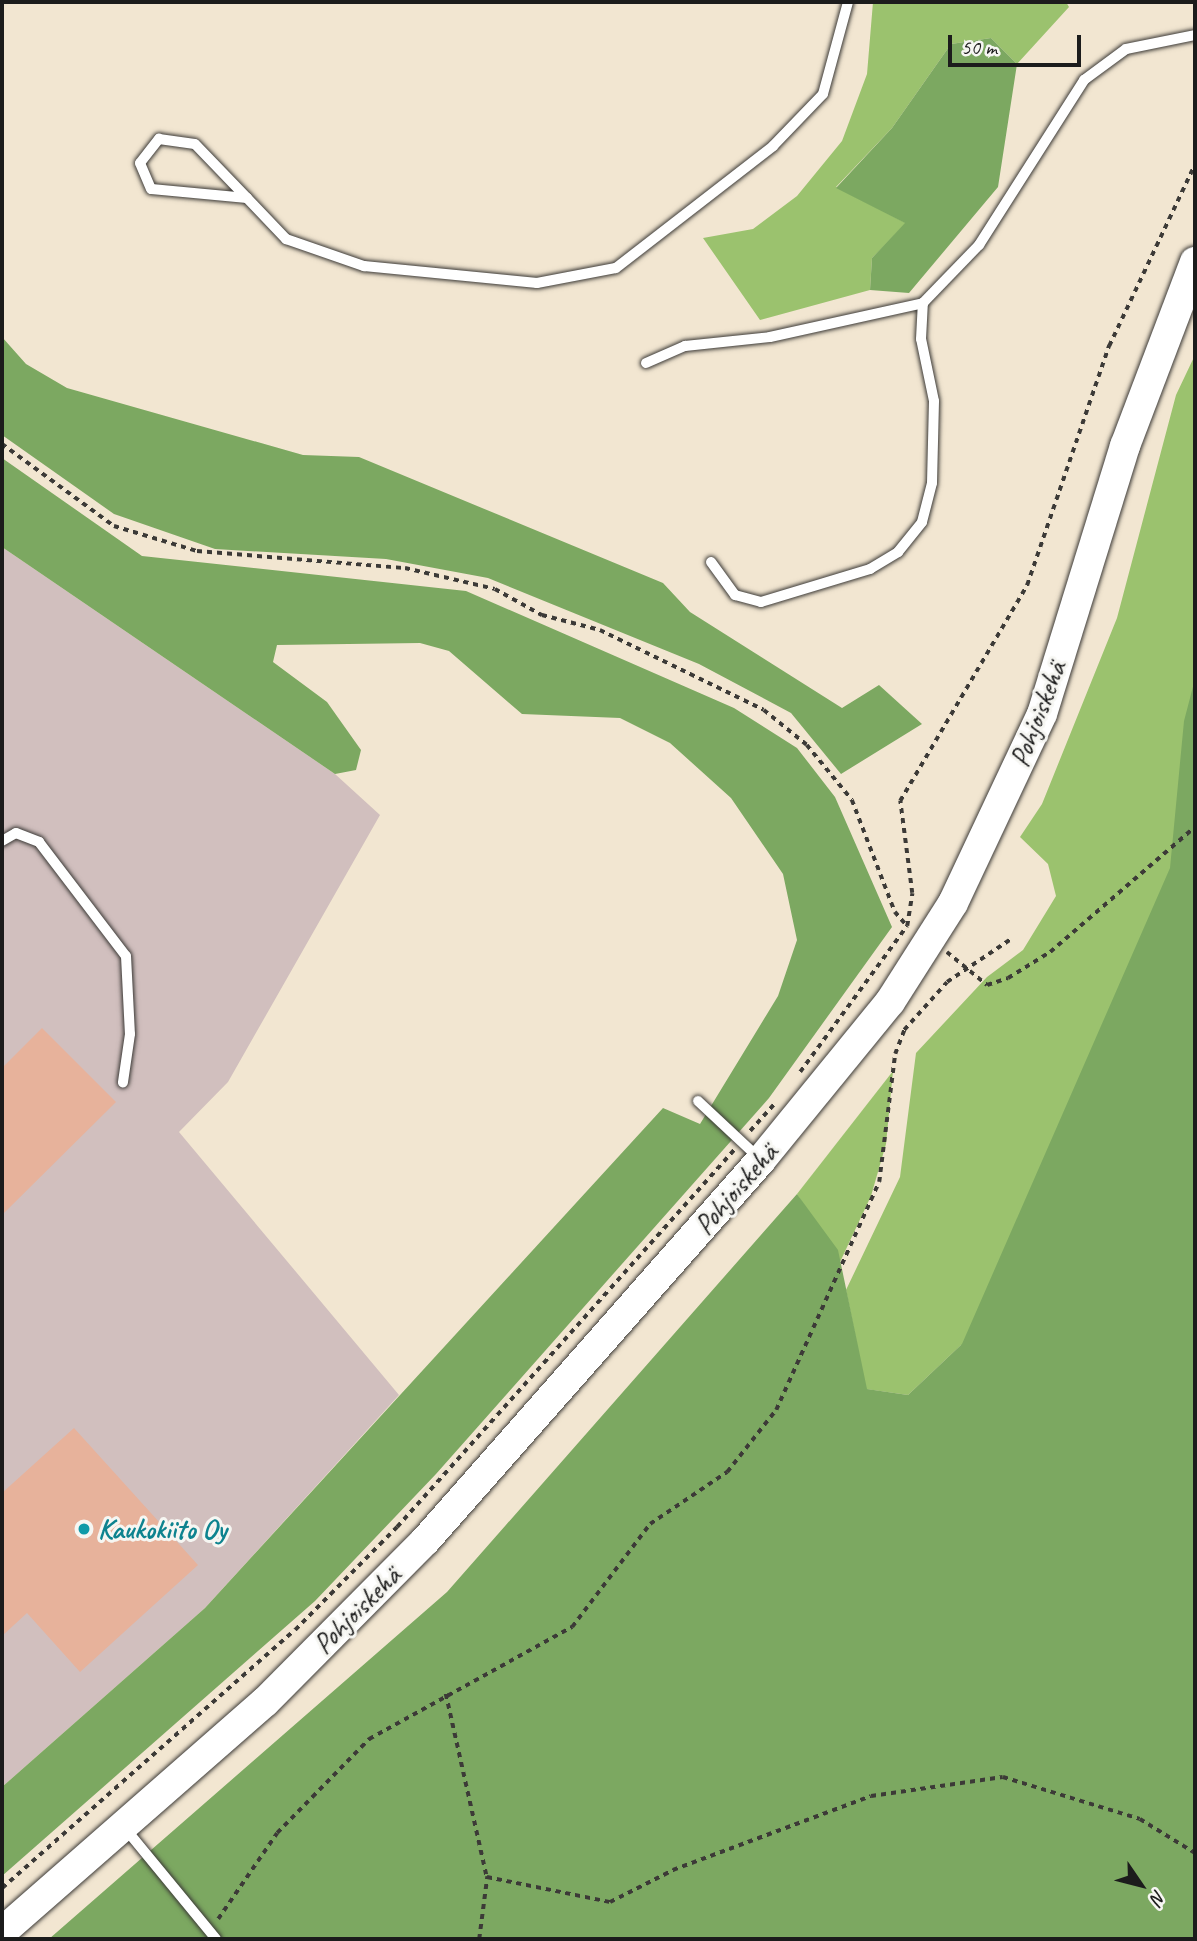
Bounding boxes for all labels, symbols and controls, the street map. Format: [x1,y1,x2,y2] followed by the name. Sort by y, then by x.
[952,21,1085,65] scale bar
[961,34,997,60] text: 50 m
[1003,657,1073,771] street label: Pohjoiskehä
[687,1136,785,1242] street label: Pohjoiskehä
[98,1512,226,1546] place label: Kaukokiito Oy
[76,1521,92,1537] marker: Kaukokiito Oy
[306,1559,408,1661] street label: Pohjoiskehä
[1106,1850,1176,1920] north arrow
[1145,1885,1171,1909] text: N

